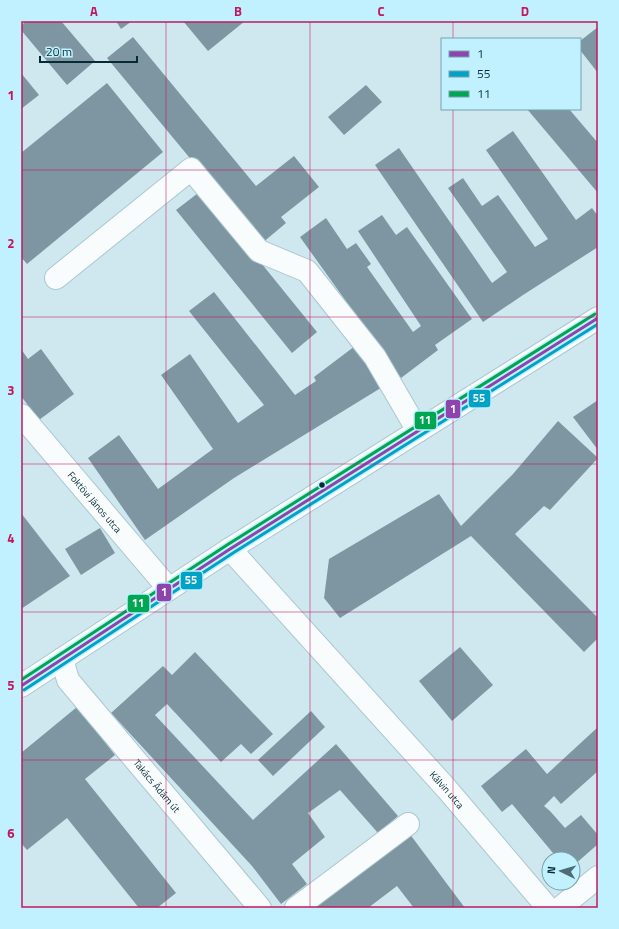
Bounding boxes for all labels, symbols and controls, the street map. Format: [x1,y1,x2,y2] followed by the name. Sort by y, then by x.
[90,1,98,21] text: A
[234,1,242,21] text: B
[377,1,385,21] text: C
[521,1,529,21] text: D
[40,38,137,64] scale bar
[441,38,581,110] legend
[46,42,72,61] text: 20 m
[477,44,484,63] text: 1
[477,64,491,83] text: 55
[477,84,490,103] text: 11
[7,85,15,105] text: 1
[7,233,15,253] text: 2
[7,380,15,400] text: 3
[468,389,491,408] line badge: 55
[473,390,485,406] text: 55
[445,399,461,419] line badge: 1
[450,401,456,417] text: 1
[414,411,437,430] line badge: 11
[419,412,431,428] text: 11
[64,468,125,536] street label: Foktövi János utca
[317,480,327,490] unlabelled marker
[7,528,15,548] text: 4
[180,571,203,590] line badge: 55
[185,572,197,588] text: 55
[156,583,172,602] line badge: 1
[161,584,167,600] text: 1
[127,594,150,613] line badge: 11
[132,595,144,611] text: 11
[7,675,15,695] text: 5
[130,756,184,816] street label: Takács Ádám út
[426,768,467,812] street label: Kálvin utca
[7,823,15,843] text: 6
[541,851,581,891] north arrow
[543,866,559,875] text: N

